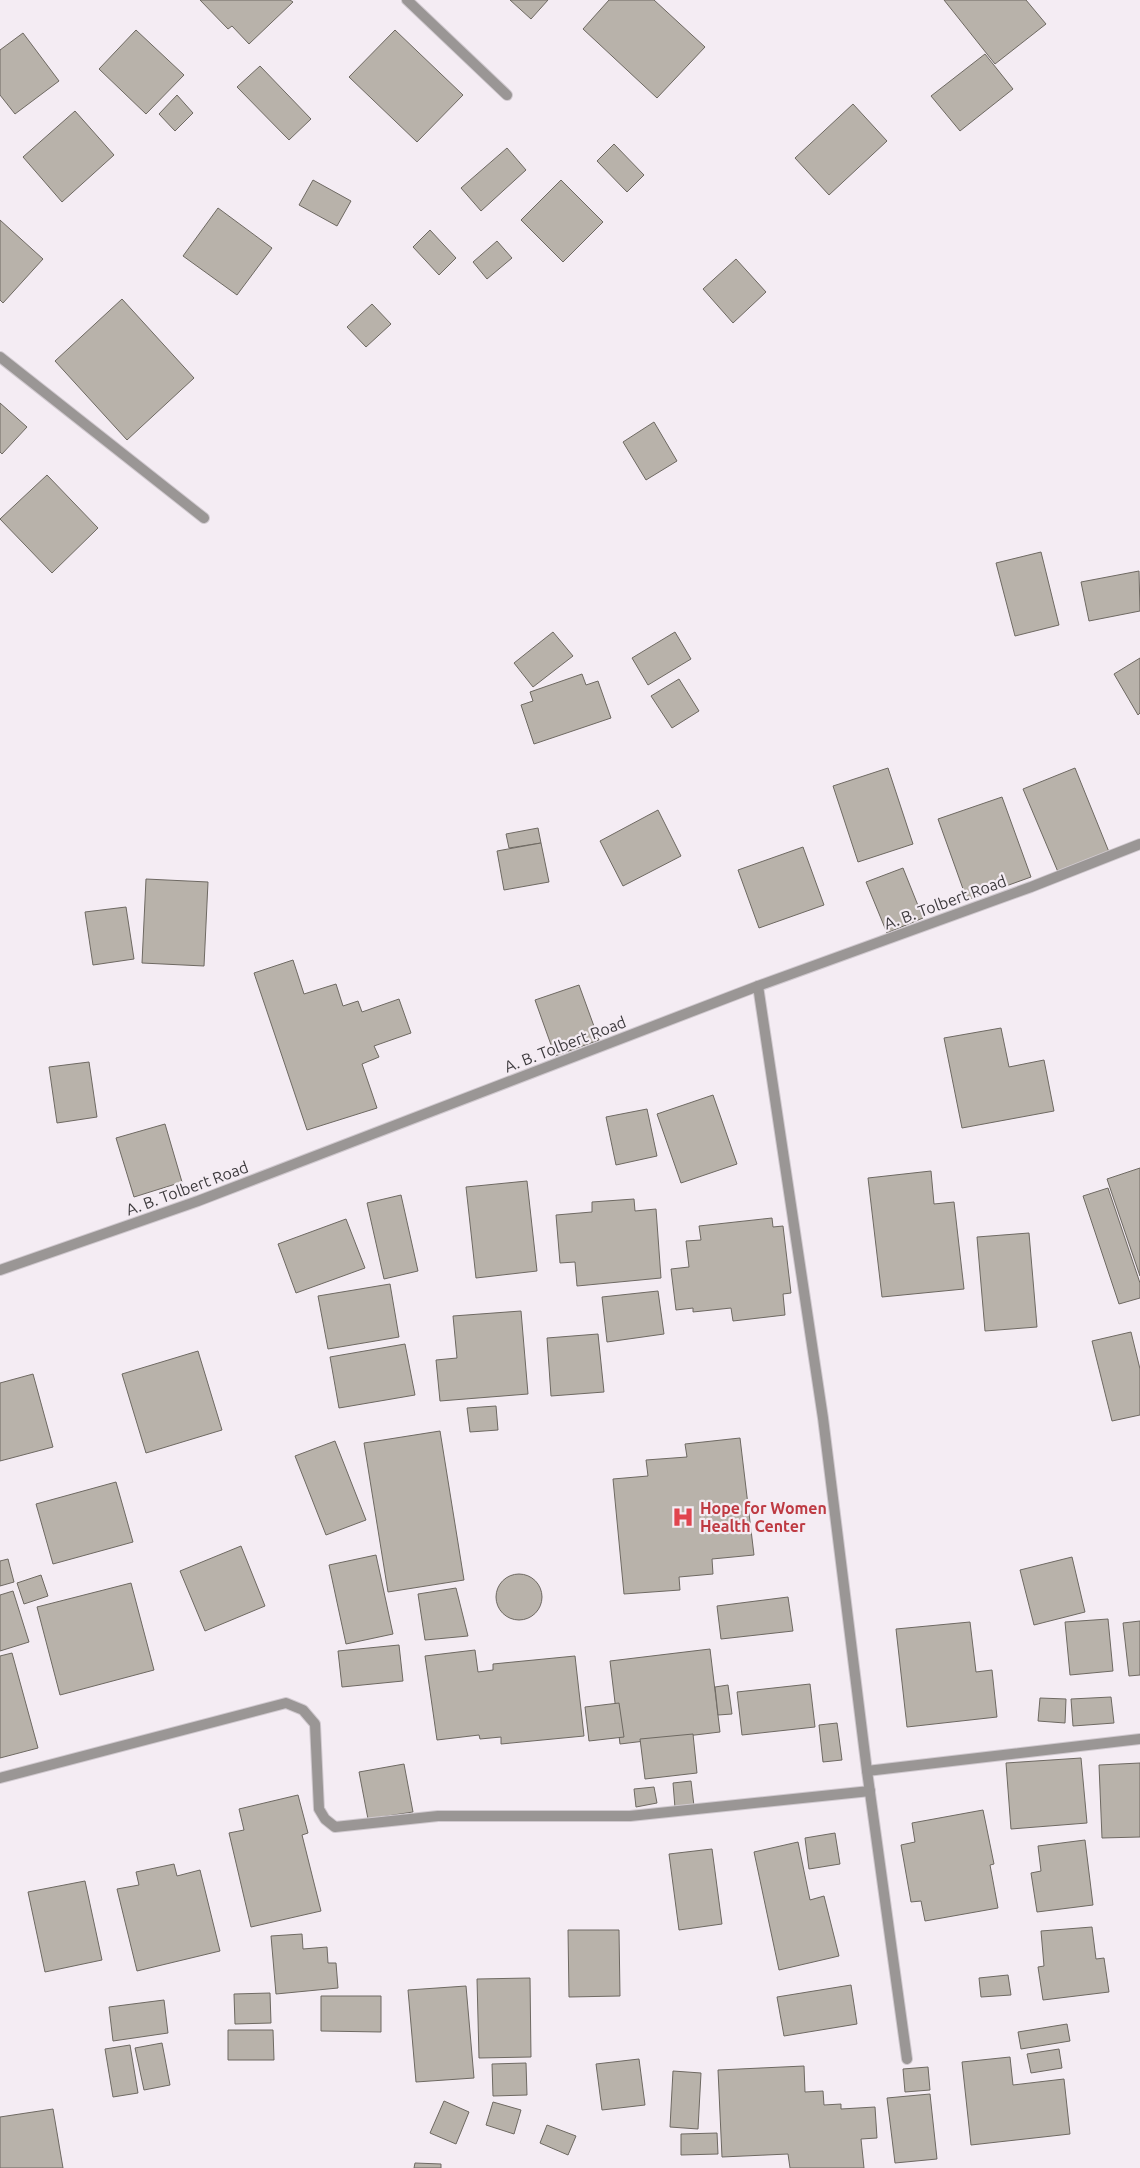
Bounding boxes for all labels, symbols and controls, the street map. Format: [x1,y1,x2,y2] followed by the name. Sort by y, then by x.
[881,871,1009,933] street label: A. B. Tolbert Road
[502,1012,628,1076] street label: A. B. Tolbert Road
[123,1157,251,1219] street label: A. B. Tolbert Road
[700,1499,827,1535] place label: Hope for Women Health Center
[670,1504,696,1530] hospital icon: Hope for Women Health Center

